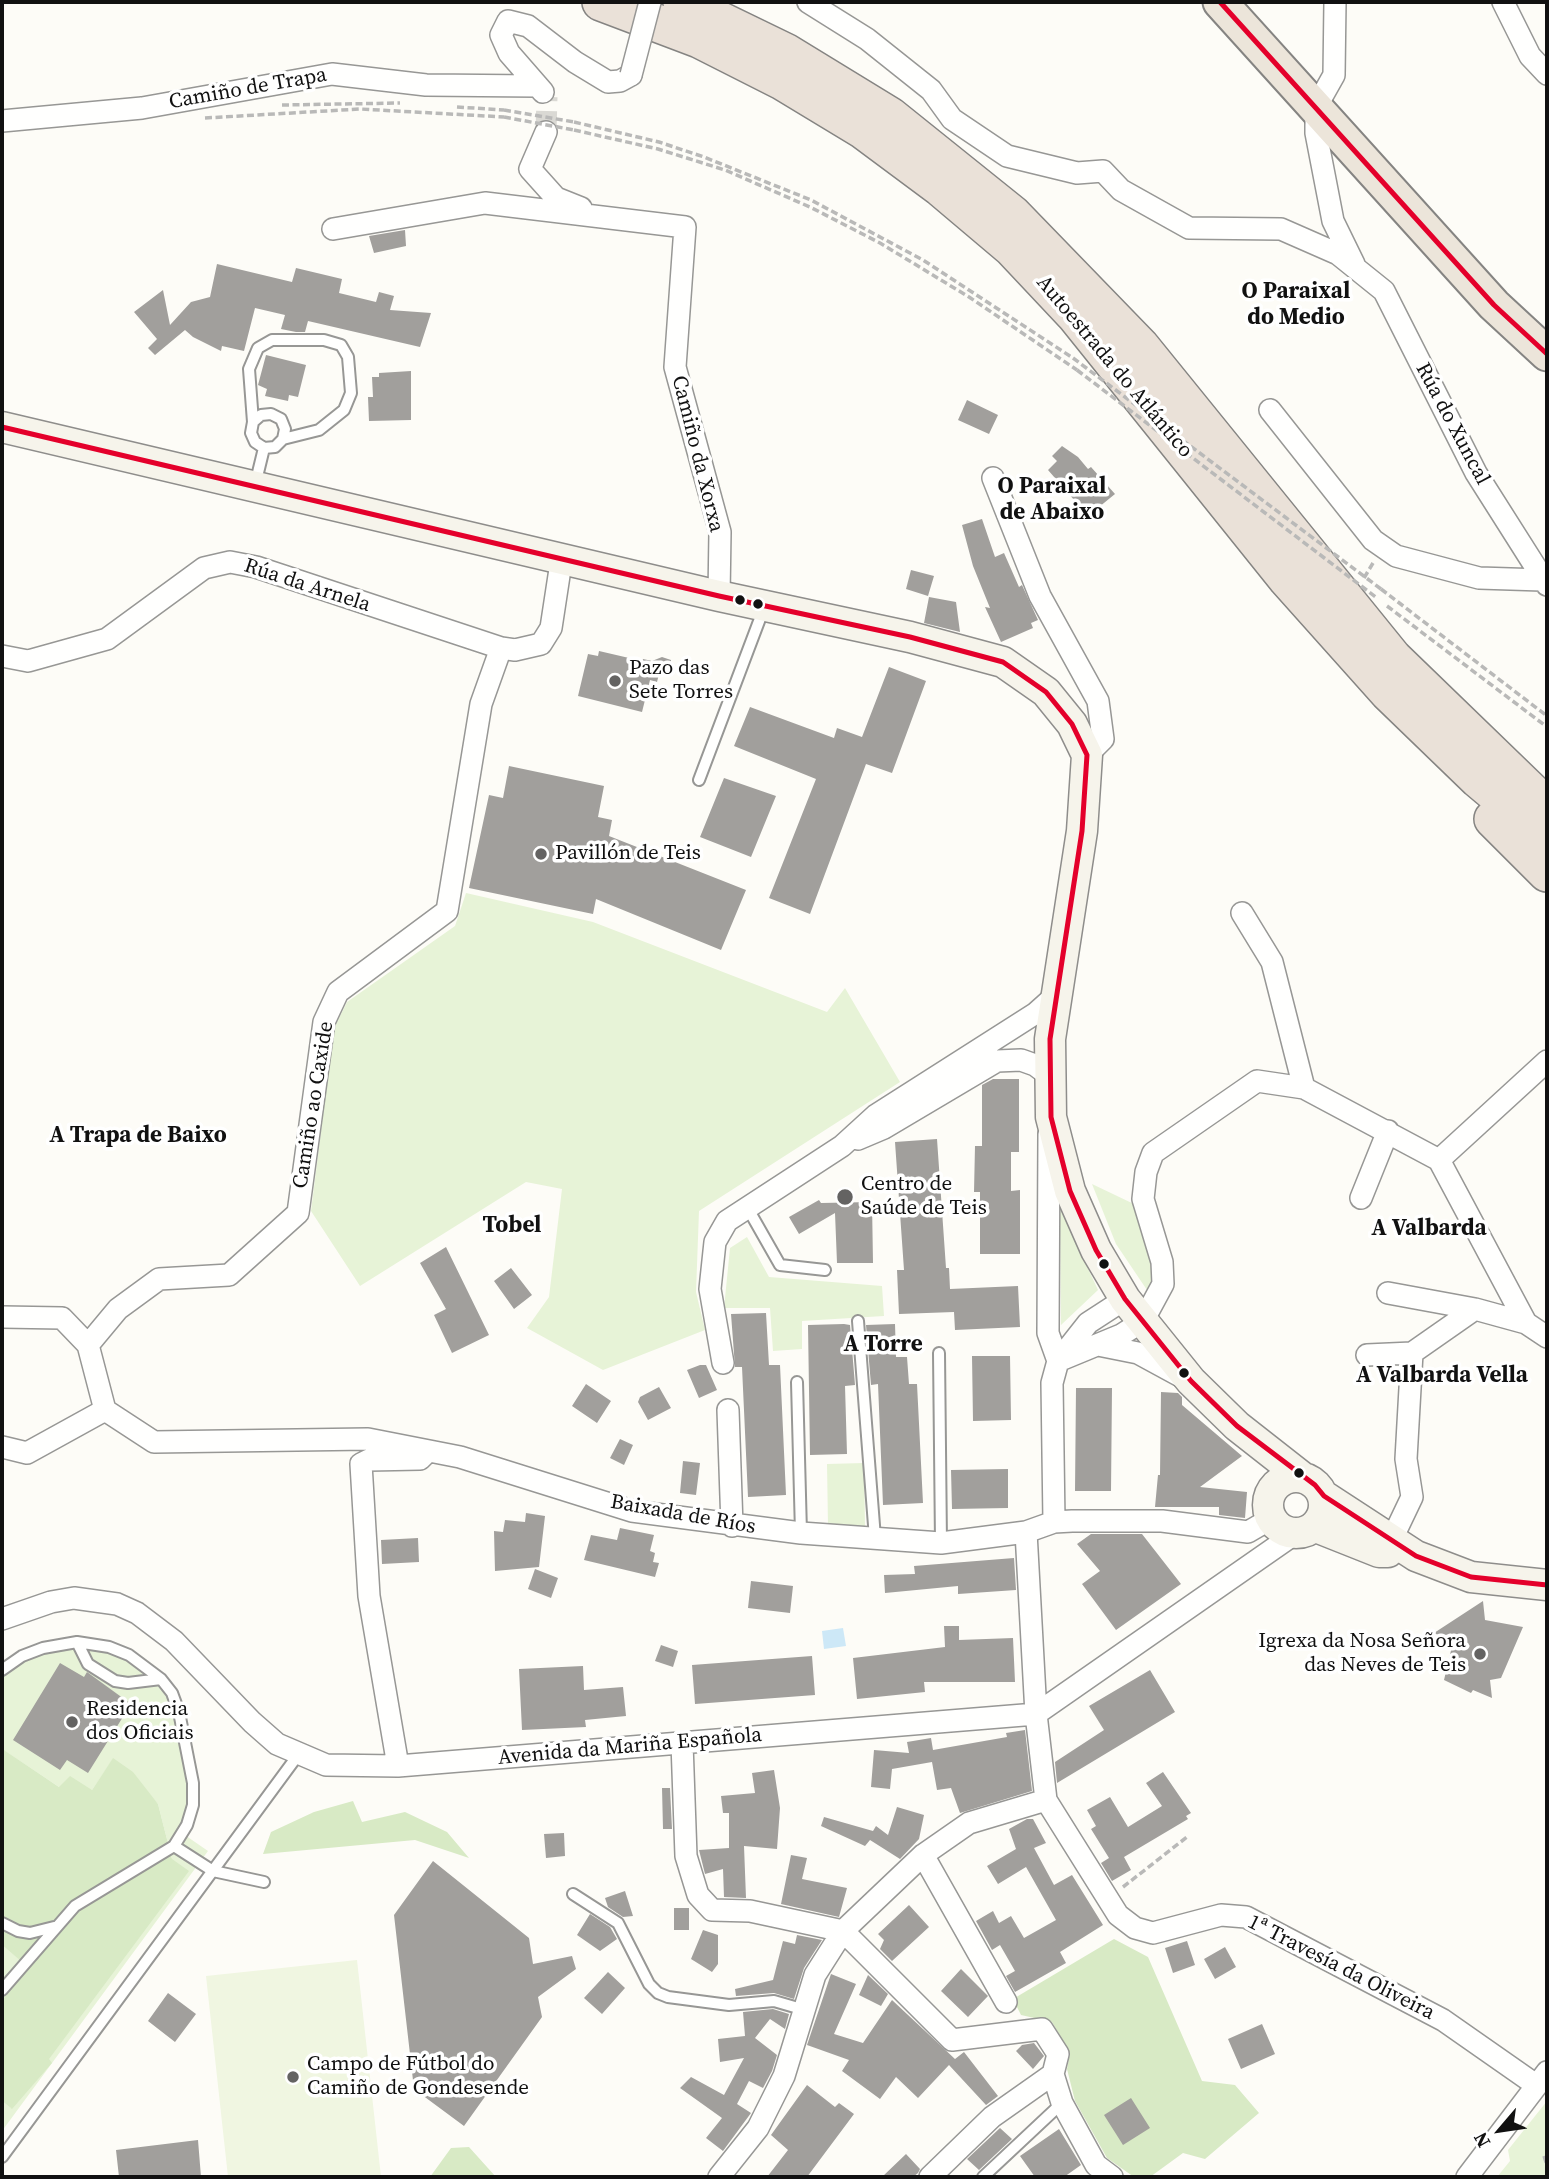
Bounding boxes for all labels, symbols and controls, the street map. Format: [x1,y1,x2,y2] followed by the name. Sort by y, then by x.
[167,63,329,115] street label: Camiño de Trapa
[1030,271,1198,463] street label: Autoestrada do Atlántico
[1242,278,1350,332] district label: O Paraixal do Medio
[1409,359,1495,489] street label: Rúa do Xuncal
[665,373,729,535] street label: Camiño da Xorxa
[998,473,1106,527] district label: O Paraixal de Abaixo
[241,554,373,618] street label: Rúa da Arnela
[733,593,747,607] unlabelled marker
[751,597,765,611] unlabelled marker
[629,656,733,706] place label: Pazo das Sete Torres
[607,673,623,689] marker: Pazo das Sete Torres
[555,841,701,867] place label: Pavillón de Teis
[533,846,549,862] marker: Pavillón de Teis
[288,1020,340,1190] street label: Camiño ao Caxide
[49,1122,227,1150] district label: A Trapa de Baixo
[861,1172,987,1222] place label: Centro de Saúde de Teis
[835,1187,855,1207] marker: Centro de Saúde de Teis
[483,1212,541,1240] district label: Tobel
[1371,1215,1487,1243] district label: A Valbarda
[1097,1257,1111,1271] unlabelled marker
[843,1331,923,1359] district label: A Torre
[1356,1362,1528,1390] district label: A Valbarda Vella
[1177,1366,1191,1380] unlabelled marker
[1292,1466,1306,1480] unlabelled marker
[608,1490,758,1540] street label: Baixada de Ríos
[1258,1629,1466,1679] place label: Igrexa da Nosa Señora das Neves de Teis
[1472,1646,1488,1662] marker: Igrexa da Nosa Señora das Neves de Teis
[86,1697,194,1747] place label: Residencia dos Oficiais
[64,1714,80,1730] marker: Residencia dos Oficiais
[497,1723,763,1771] street label: Avenida da Mariña Española
[1243,1910,1439,2026] street label: 1ª Travesía da Oliveira
[307,2052,529,2102] place label: Campo de Fútbol do Camiño de Gondesende
[285,2069,301,2085] marker: Campo de Fútbol do Camiño de Gondesende
[1465,2095,1535,2165] north arrow
[1467,2128,1496,2153] text: N

